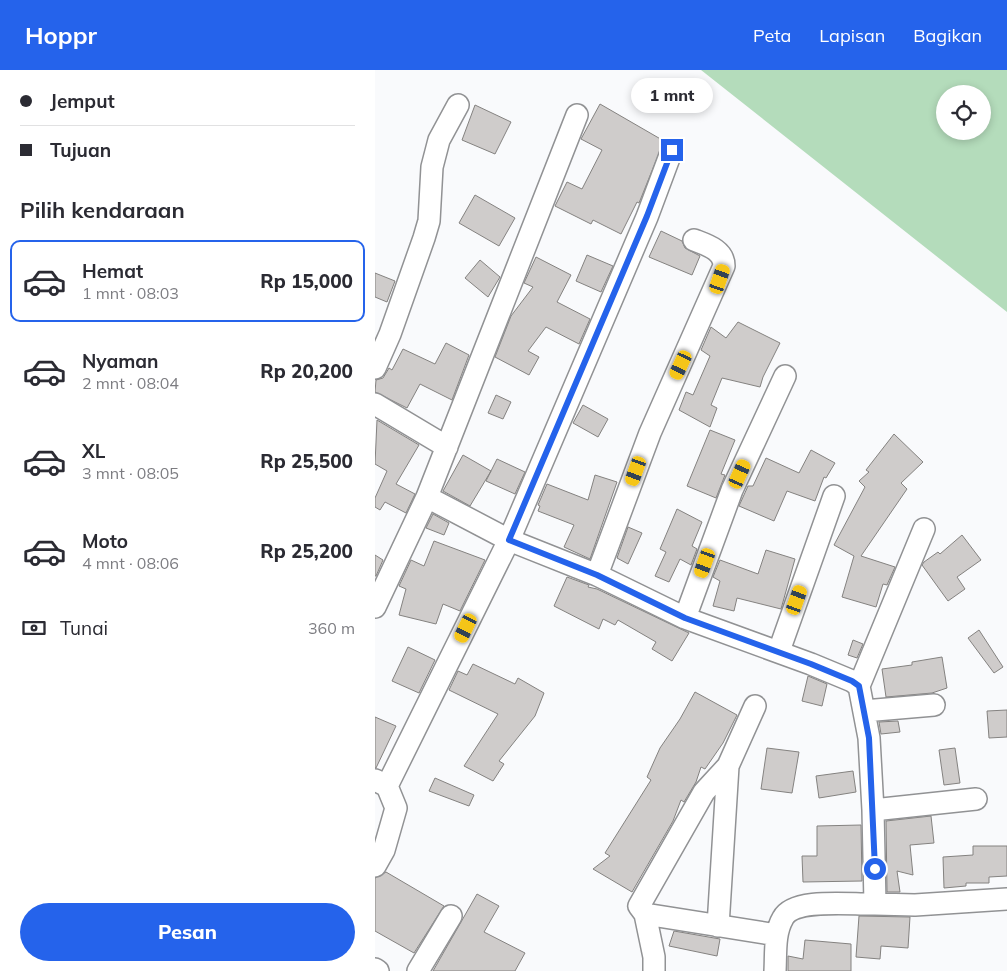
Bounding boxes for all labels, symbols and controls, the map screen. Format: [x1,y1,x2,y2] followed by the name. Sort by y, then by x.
[25,20,97,50] text: Hoppr
[753,24,791,47] text: Peta
[819,24,885,47] text: Lapisan
[913,24,982,47] text: Bagikan
[631,78,713,112] callout: 1 mnt
[650,85,694,105] text: 1 mnt
[936,85,991,140] map controls
[936,85,991,140] button: locate
[50,89,115,113] text: Jemput
[50,138,111,162] text: Tujuan
[661,139,683,161] route end
[20,196,185,224] text: Pilih kendaraan
[22,259,67,304] icon: car
[82,259,143,283] text: Hemat
[708,262,731,296] car
[260,269,353,293] text: Rp 15,000
[82,283,179,303] text: 1 mnt · 08:03
[667,348,694,382] car
[22,349,67,394] icon: car
[82,349,159,373] text: Nyaman
[260,359,353,383] text: Rp 20,200
[82,373,179,393] text: 2 mnt · 08:04
[22,439,67,484] icon: car
[82,439,105,463] text: XL
[260,449,353,473] text: Rp 25,500
[623,454,648,488] car
[727,457,752,491] car
[82,463,179,483] text: 3 mnt · 08:05
[22,529,67,574] icon: car
[82,529,128,553] text: Moto
[260,539,353,563] text: Rp 25,200
[692,546,717,580] car
[82,553,179,573] text: 4 mnt · 08:06
[784,583,809,617] car
[452,611,479,645] car
[20,614,48,642] icon: cash
[60,616,108,640] text: Tunai
[308,618,355,638] text: 360 m
[864,858,886,880] route start
[20,903,355,961] button: Pesan

